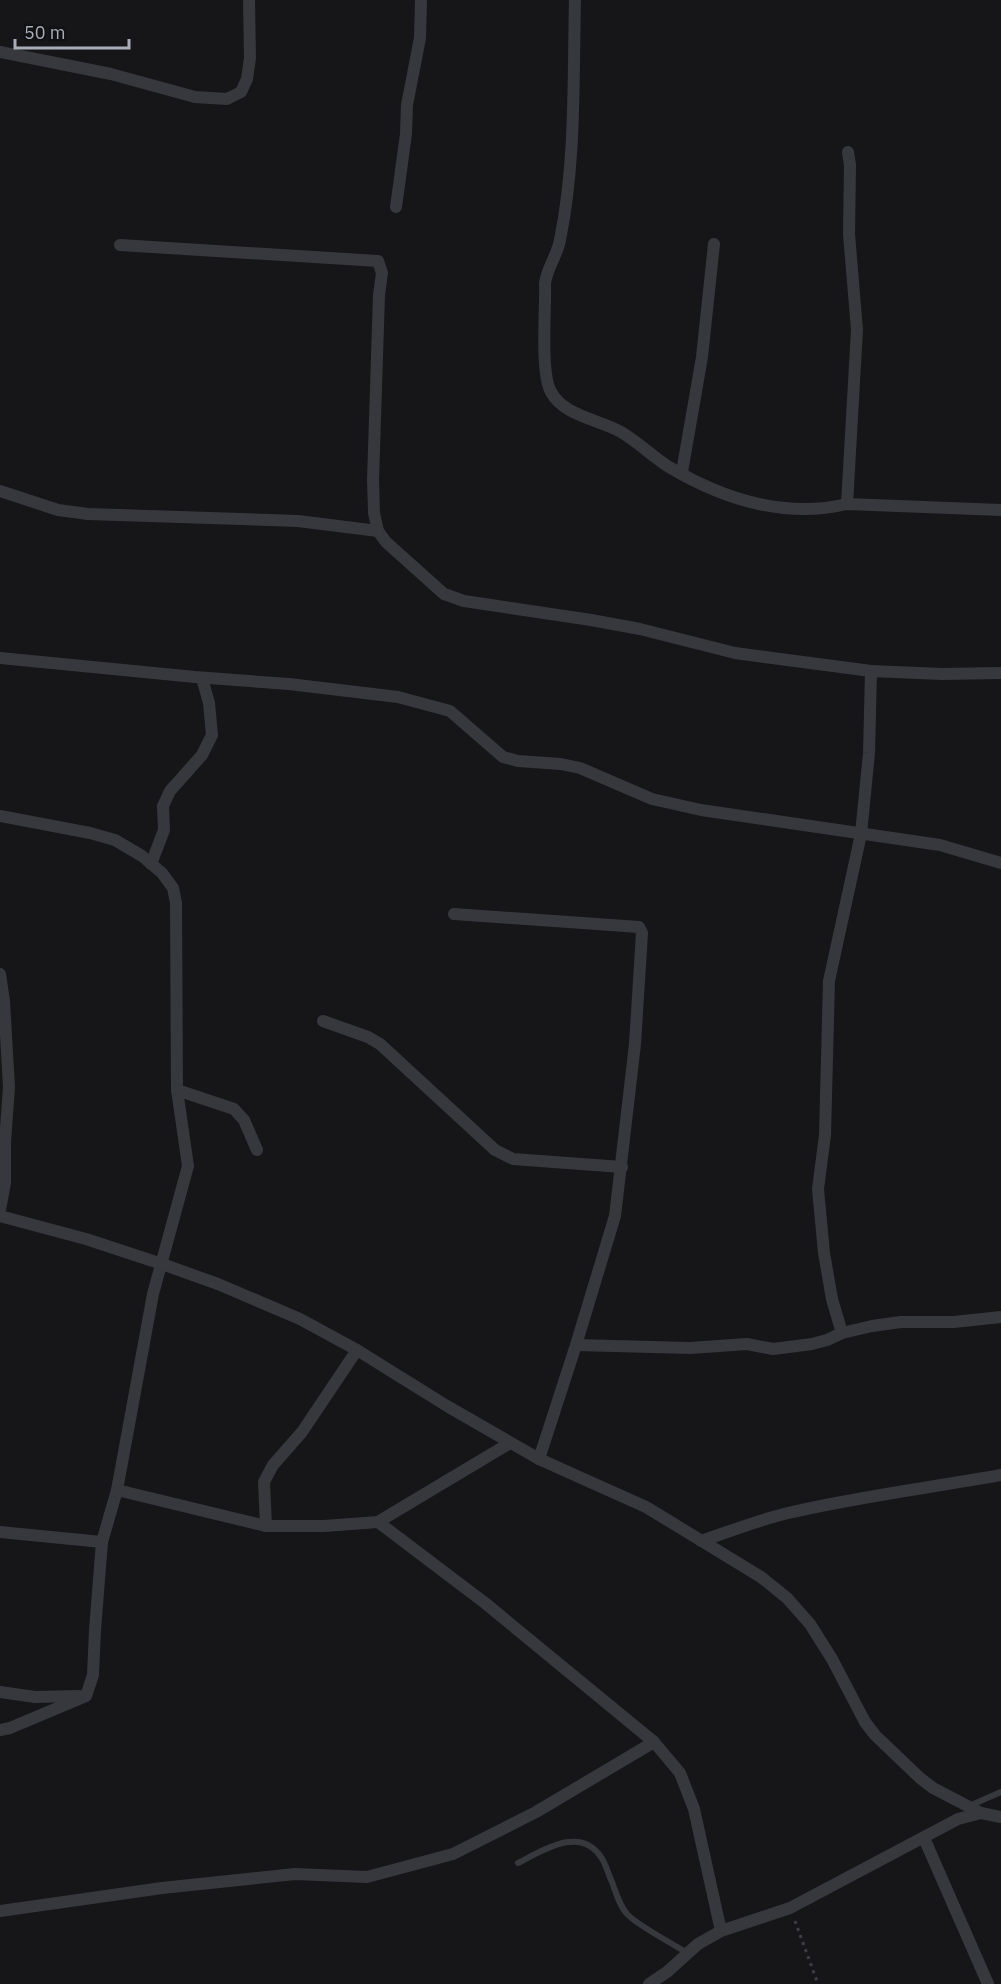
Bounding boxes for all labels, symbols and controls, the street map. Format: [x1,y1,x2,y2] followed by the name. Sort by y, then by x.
[15,12,129,50] scale bar
[24,21,66,44] text: 50 m

